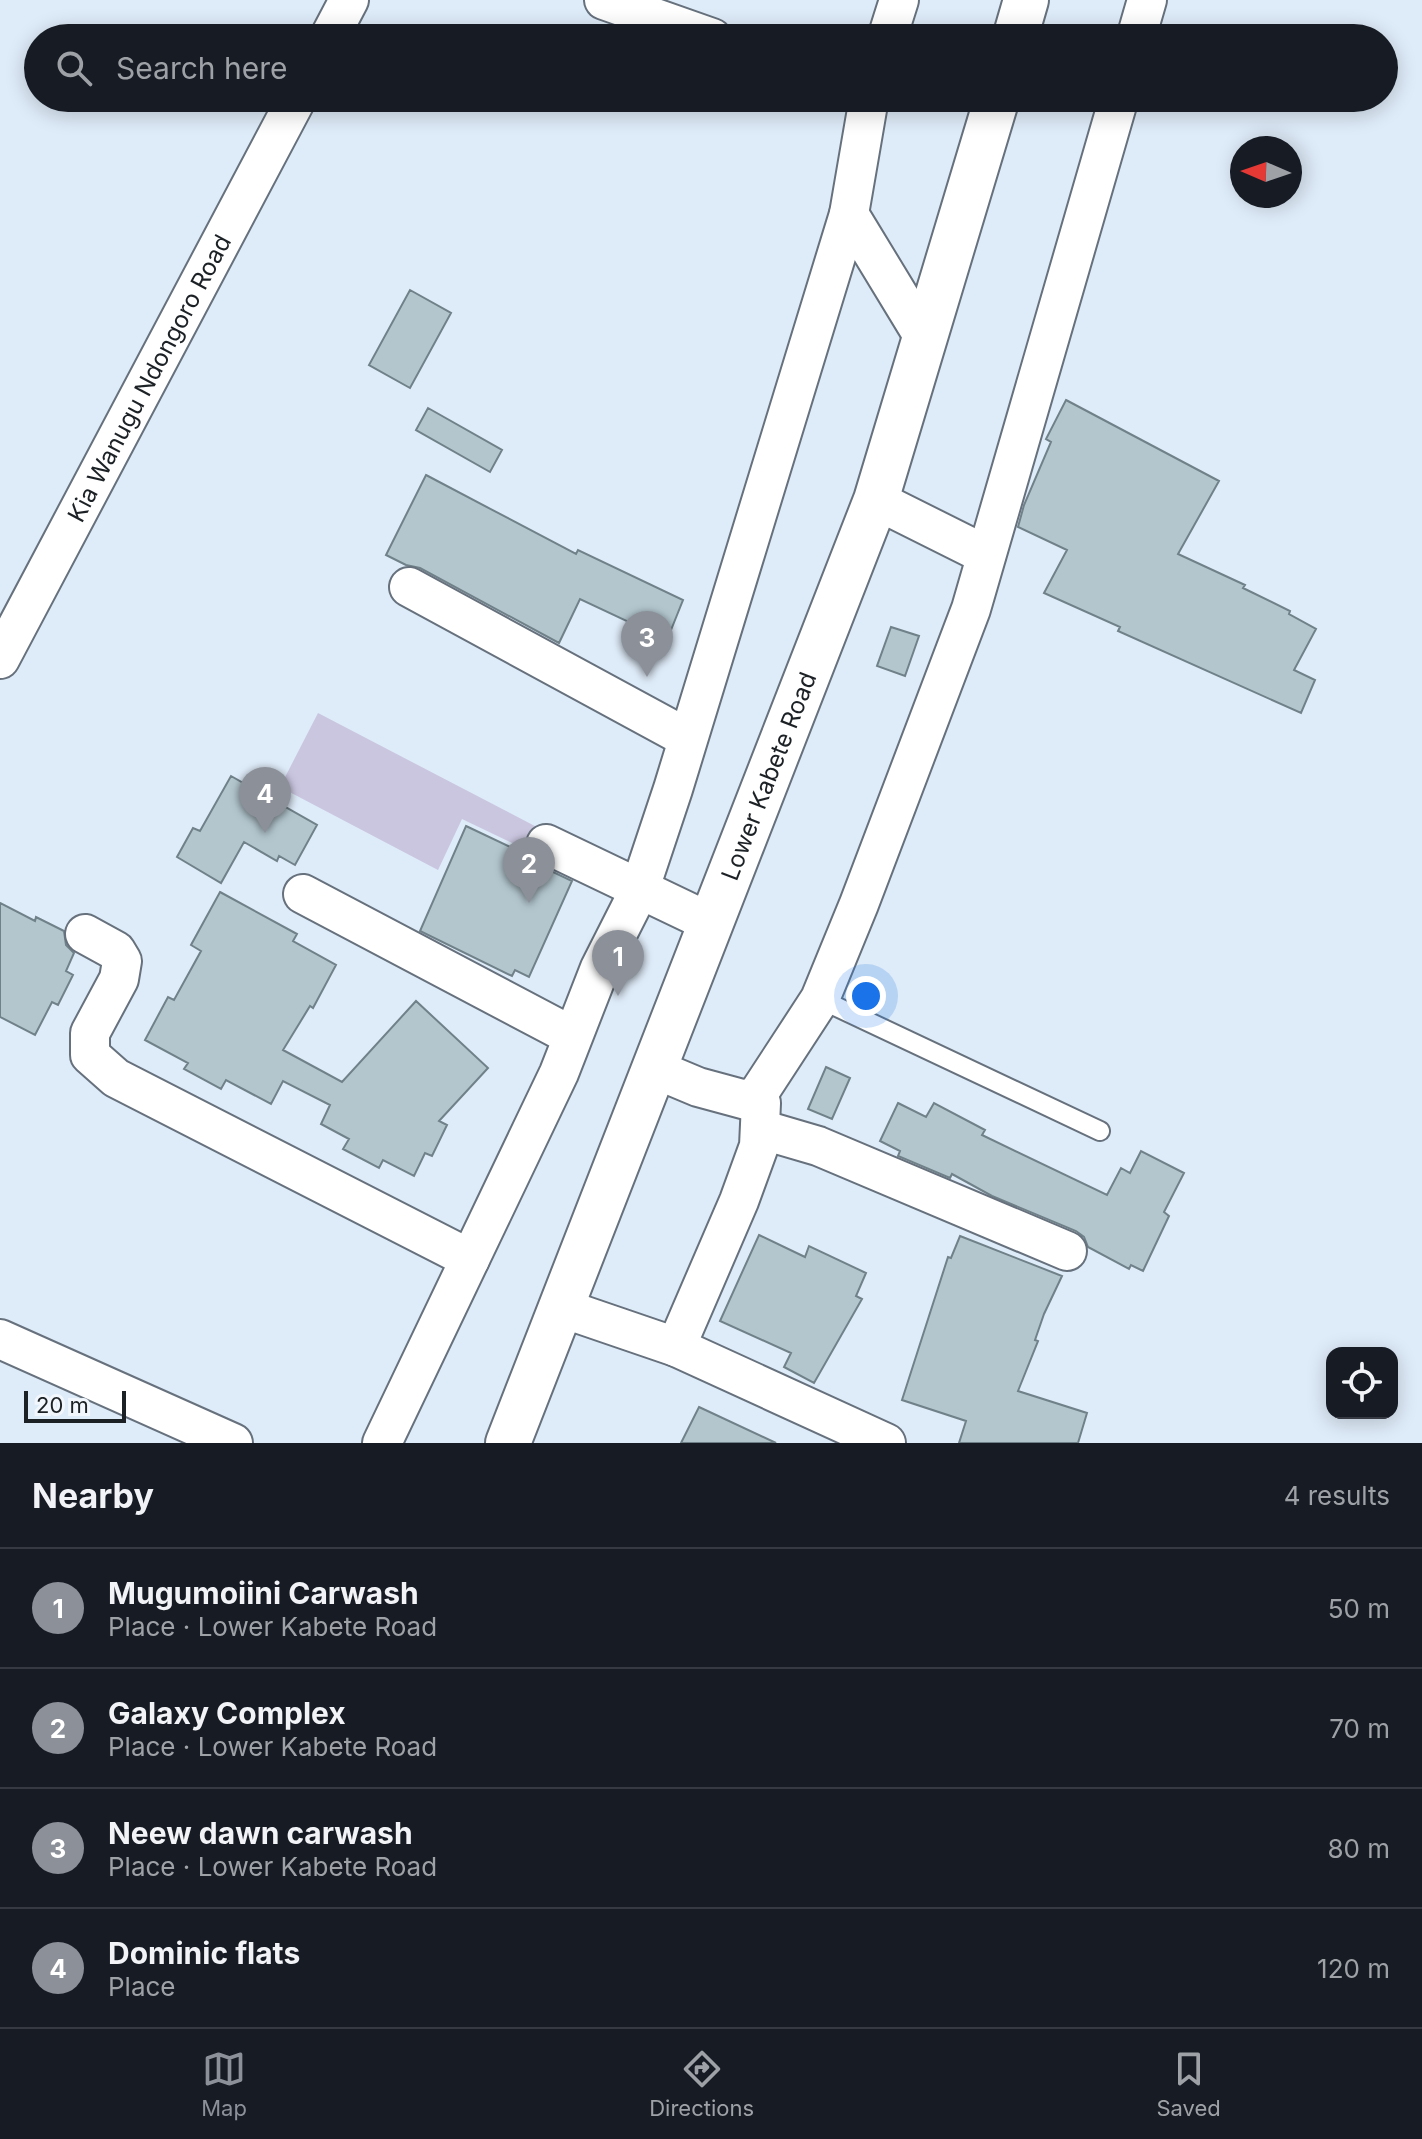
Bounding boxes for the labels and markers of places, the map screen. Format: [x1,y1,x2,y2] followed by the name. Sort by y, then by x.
[621,611,673,677] pin: 3
[239,767,291,833] pin: 4
[503,837,555,903] pin: 2
[592,930,644,996] pin: 1

